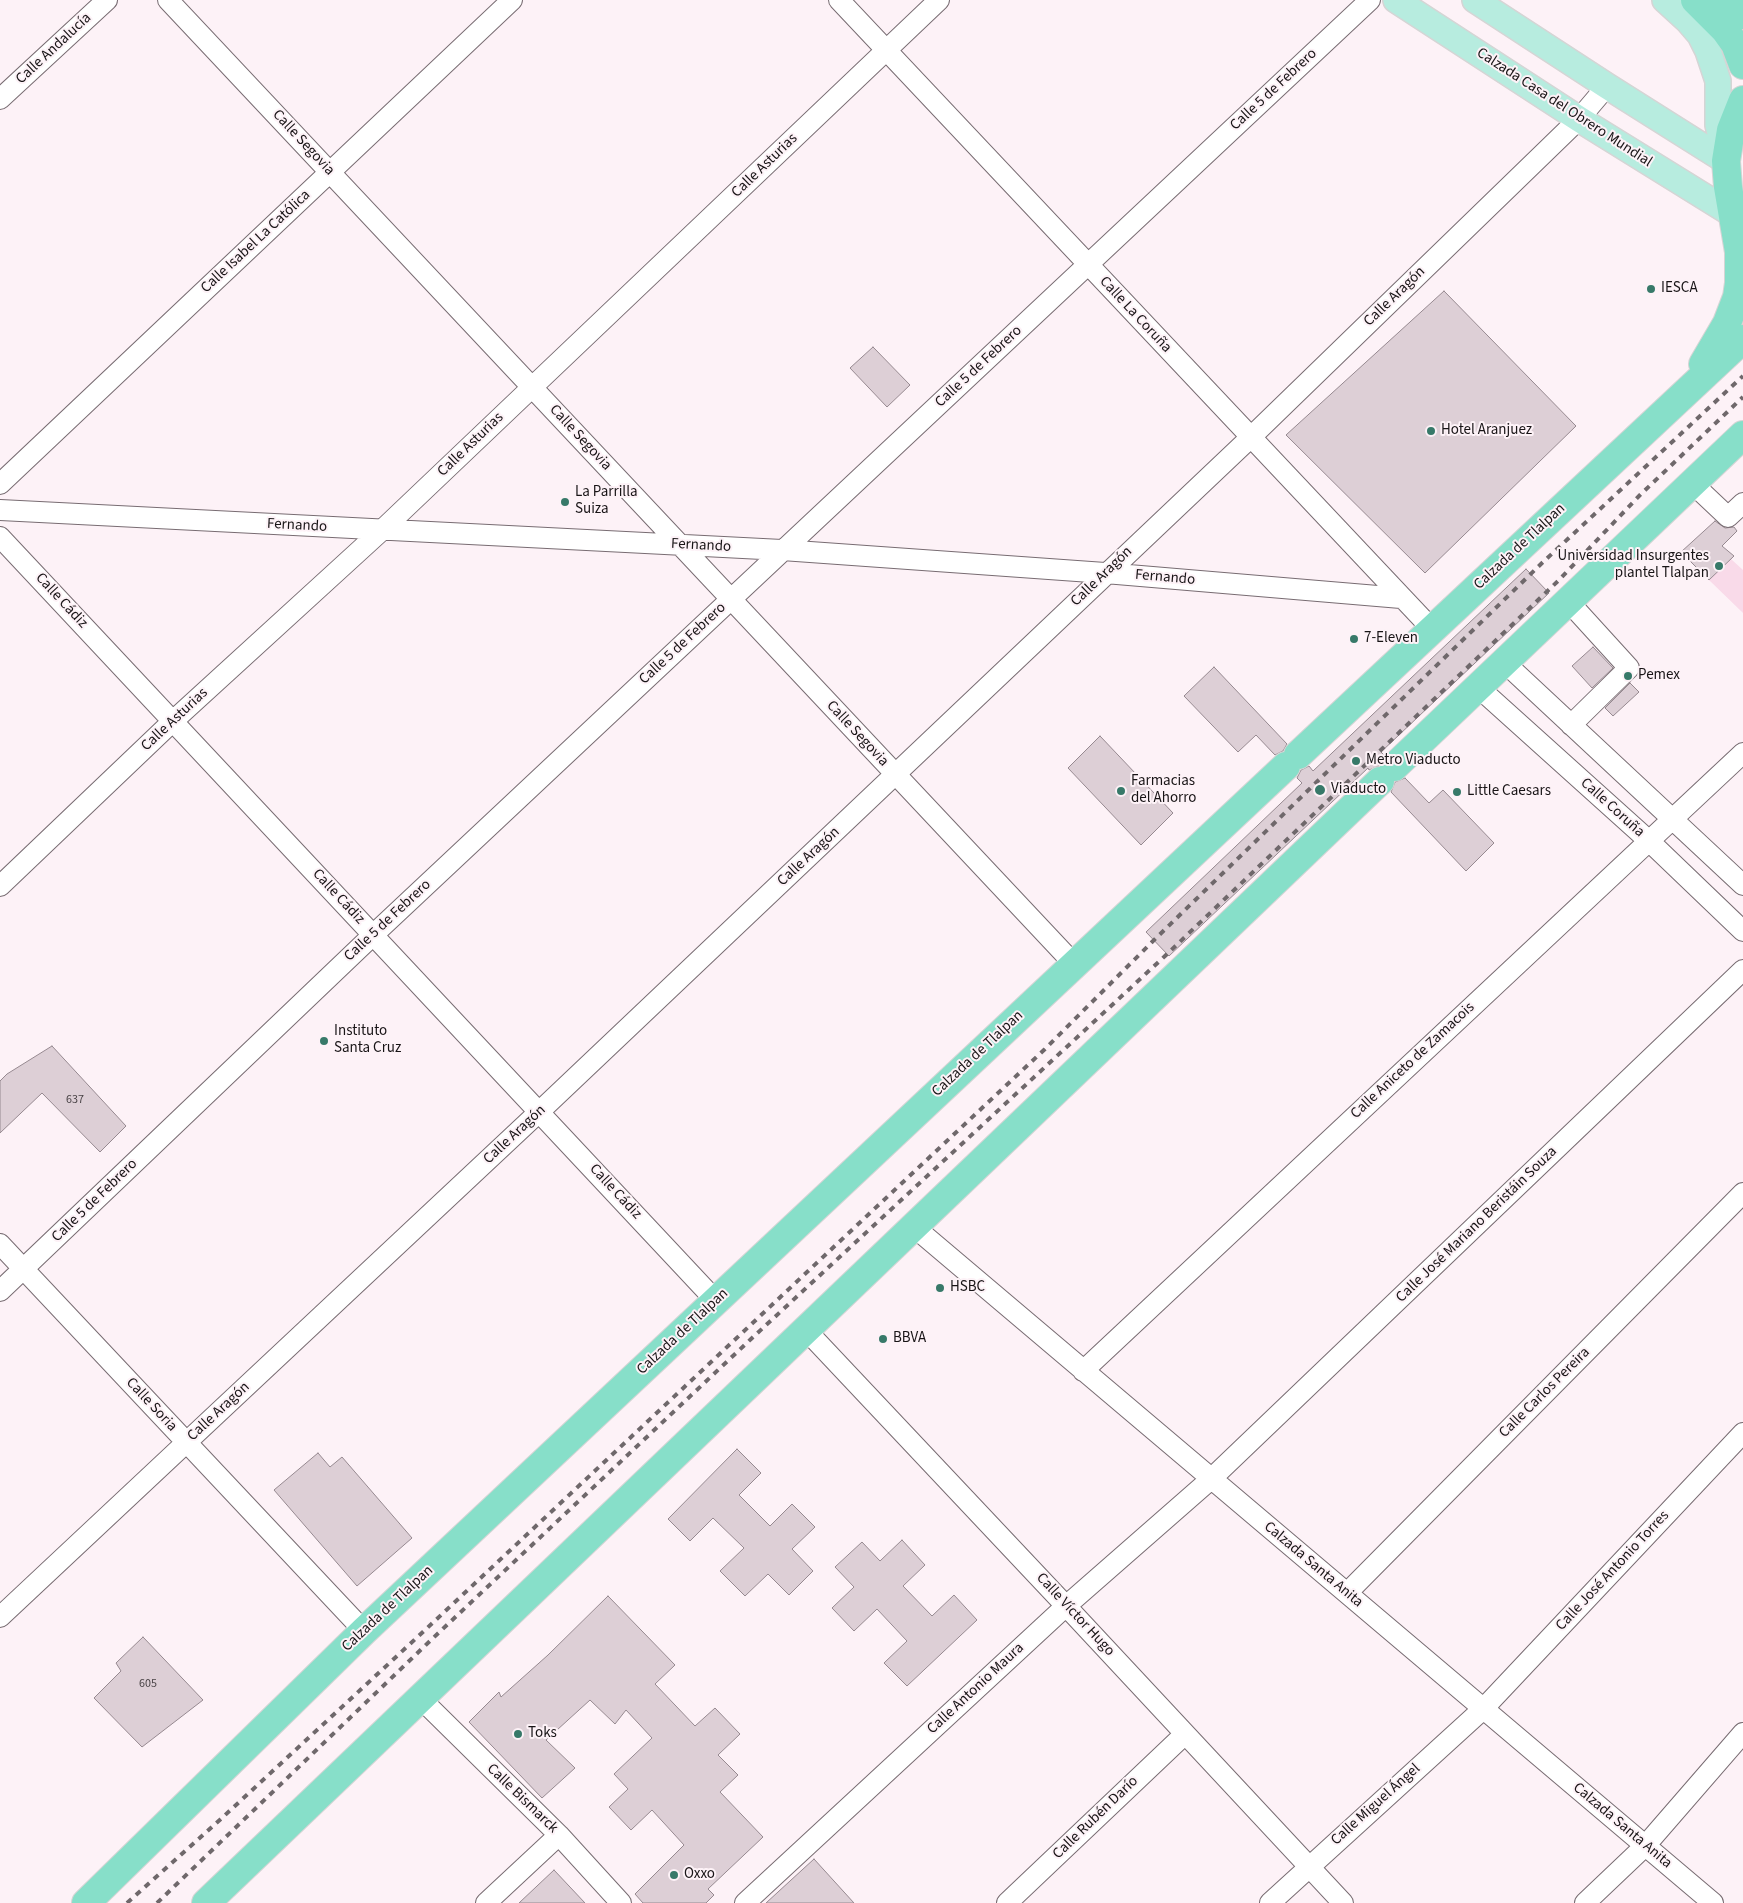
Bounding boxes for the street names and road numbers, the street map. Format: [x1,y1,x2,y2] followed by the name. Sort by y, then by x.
[13,10,95,88] street label: Calle Andalucía
[1473,44,1655,172] street label: Calzada Casa del Obrero Mundial
[1227,45,1321,135] street label: Calle 5 de Febrero
[268,106,338,180] street label: Calle Segovia
[728,130,802,202] street label: Calle Asturias
[198,187,314,297] street label: Calle Isabel La Católica
[1361,263,1429,331] street label: Calle Aragón
[1095,273,1175,357] street label: Calle La Coruña
[932,322,1026,412] street label: Calle 5 de Febrero
[545,401,615,475] street label: Calle Segovia
[434,409,508,481] street label: Calle Asturias
[1471,500,1569,594] street label: Calzada de Tlalpan
[266,515,328,537] street label: Fernando
[670,535,732,557] street label: Fernando
[1068,543,1136,611] street label: Calle Aragón
[1134,566,1196,590] street label: Fernando
[31,570,91,632] street label: Calle Cádiz
[636,599,730,689] street label: Calle 5 de Febrero
[138,685,212,755] street label: Calle Asturias
[822,697,892,771] street label: Calle Segovia
[1576,775,1648,841] street label: Calle Coruña
[774,824,844,890] street label: Calle Aragón
[308,866,368,928] street label: Calle Cádiz
[341,876,435,966] street label: Calle 5 de Febrero
[1347,999,1479,1123] street label: Calle Aniceto de Zamacois
[929,1007,1027,1101] street label: Calzada de Tlalpan
[480,1102,550,1168] street label: Calle Aragón
[1393,1143,1561,1307] street label: Calle José Mariano Beristáin Souza
[48,1156,142,1246] street label: Calle 5 de Febrero
[585,1161,645,1223] street label: Calle Cádiz
[634,1285,732,1379] street label: Calzada de Tlalpan
[1496,1344,1594,1442] street label: Calle Carlos Pereira
[122,1374,180,1436] street label: Calle Soria
[184,1379,254,1445] street label: Calle Aragón
[1553,1507,1673,1635] street label: Calle José Antonio Torres
[1260,1518,1366,1612] street label: Calzada Santa Anita
[339,1562,437,1656] street label: Calzada de Tlalpan
[1032,1570,1118,1660] street label: Calle Víctor Hugo
[924,1640,1028,1738] street label: Calle Antonio Maura
[483,1760,561,1838] street label: Calle Bismarck
[1328,1760,1424,1850] street label: Calle Miguel Ángel
[1050,1773,1142,1863] street label: Calle Rubén Darío
[1569,1779,1675,1873] street label: Calzada Santa Anita

